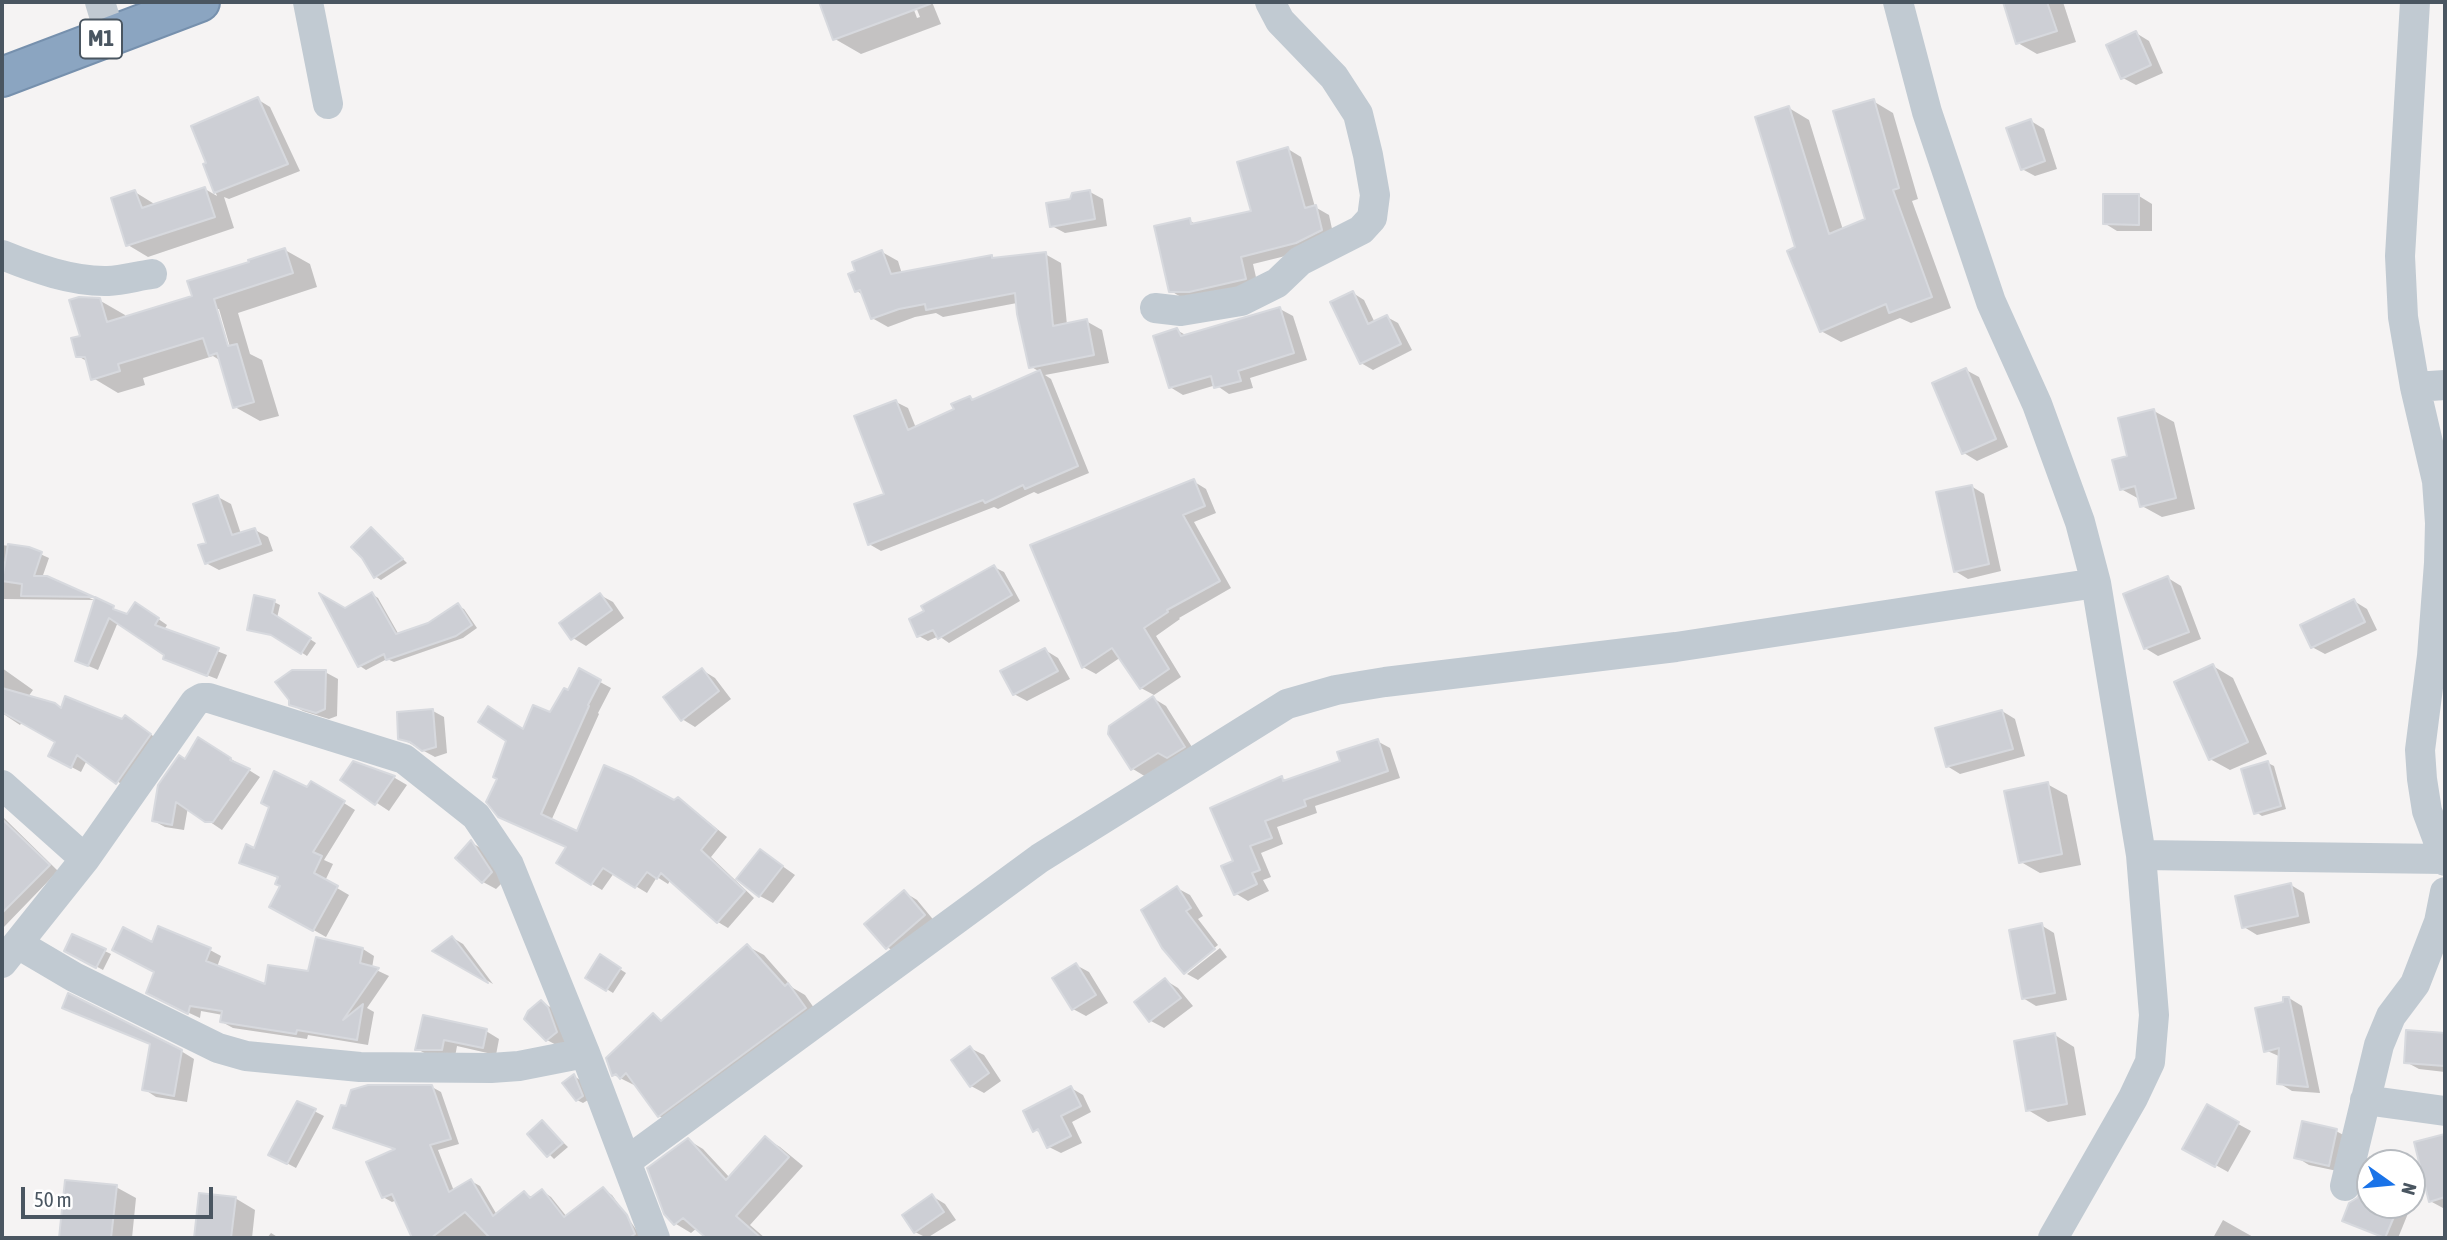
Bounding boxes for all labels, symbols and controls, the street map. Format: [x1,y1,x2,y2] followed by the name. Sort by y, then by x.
[80,20,122,58] road number: M1
[2356,1149,2426,1219] north arrow
[24,1174,217,1218] scale bar
[2397,1181,2421,1197] text: N
[34,1187,72,1211] text: 50 m

